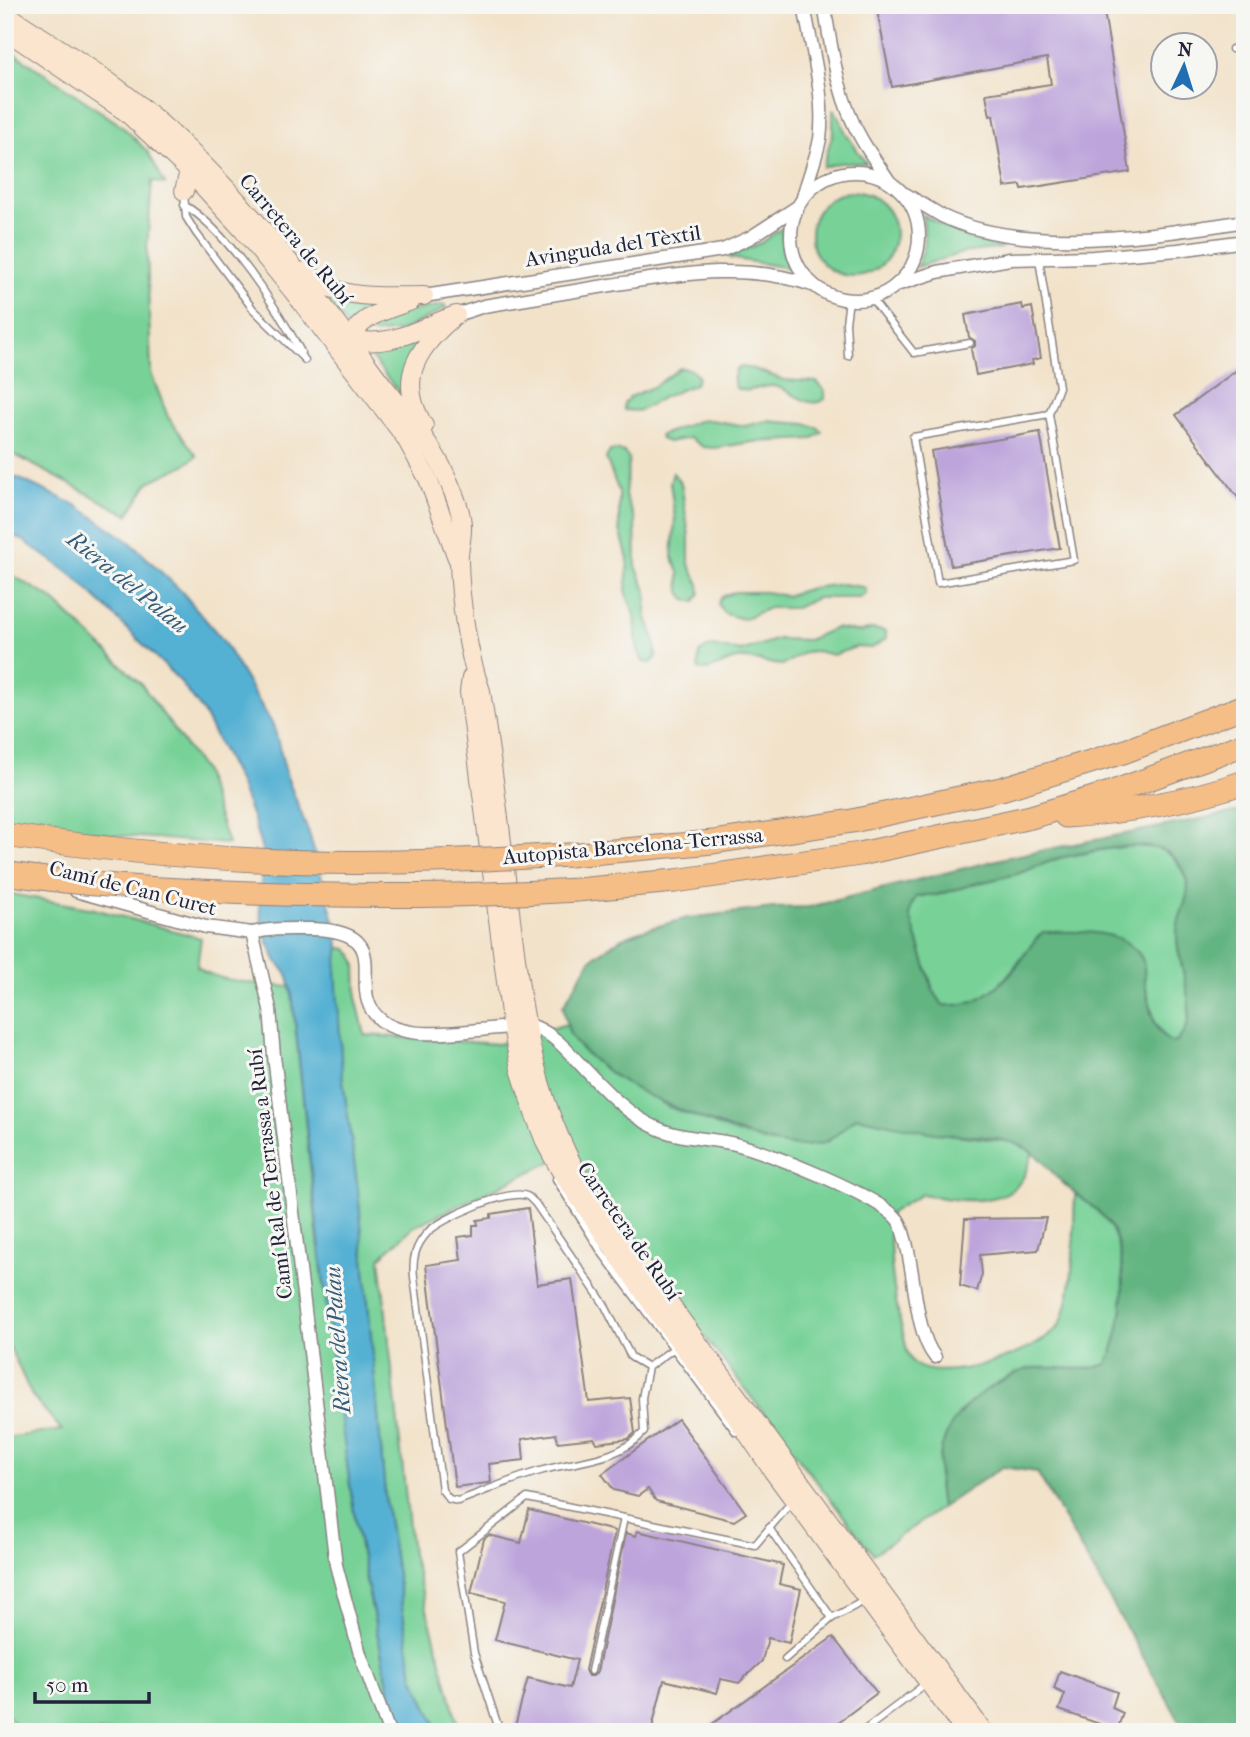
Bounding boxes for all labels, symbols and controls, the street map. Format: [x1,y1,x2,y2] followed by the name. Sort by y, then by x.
[1148,32,1218,102] north arrow
[1177,39,1194,62] text: N
[234,169,358,310] street label: Carretera de Rubí
[522,220,703,272] street label: Avinguda del Tèxtil
[60,524,194,639] water label: Riera del Palau
[501,823,764,869] street label: Autopista Barcelona-Terrassa
[47,856,220,921] street label: Camí de Can Curet
[243,1047,297,1301] street label: Camí Ral de Terrassa a Rubí
[572,1157,686,1305] street label: Carretera de Rubí
[319,1265,356,1417] water label: Riera del Palau
[35,1660,149,1704] scale bar
[46,1673,89,1697] text: 50 m

